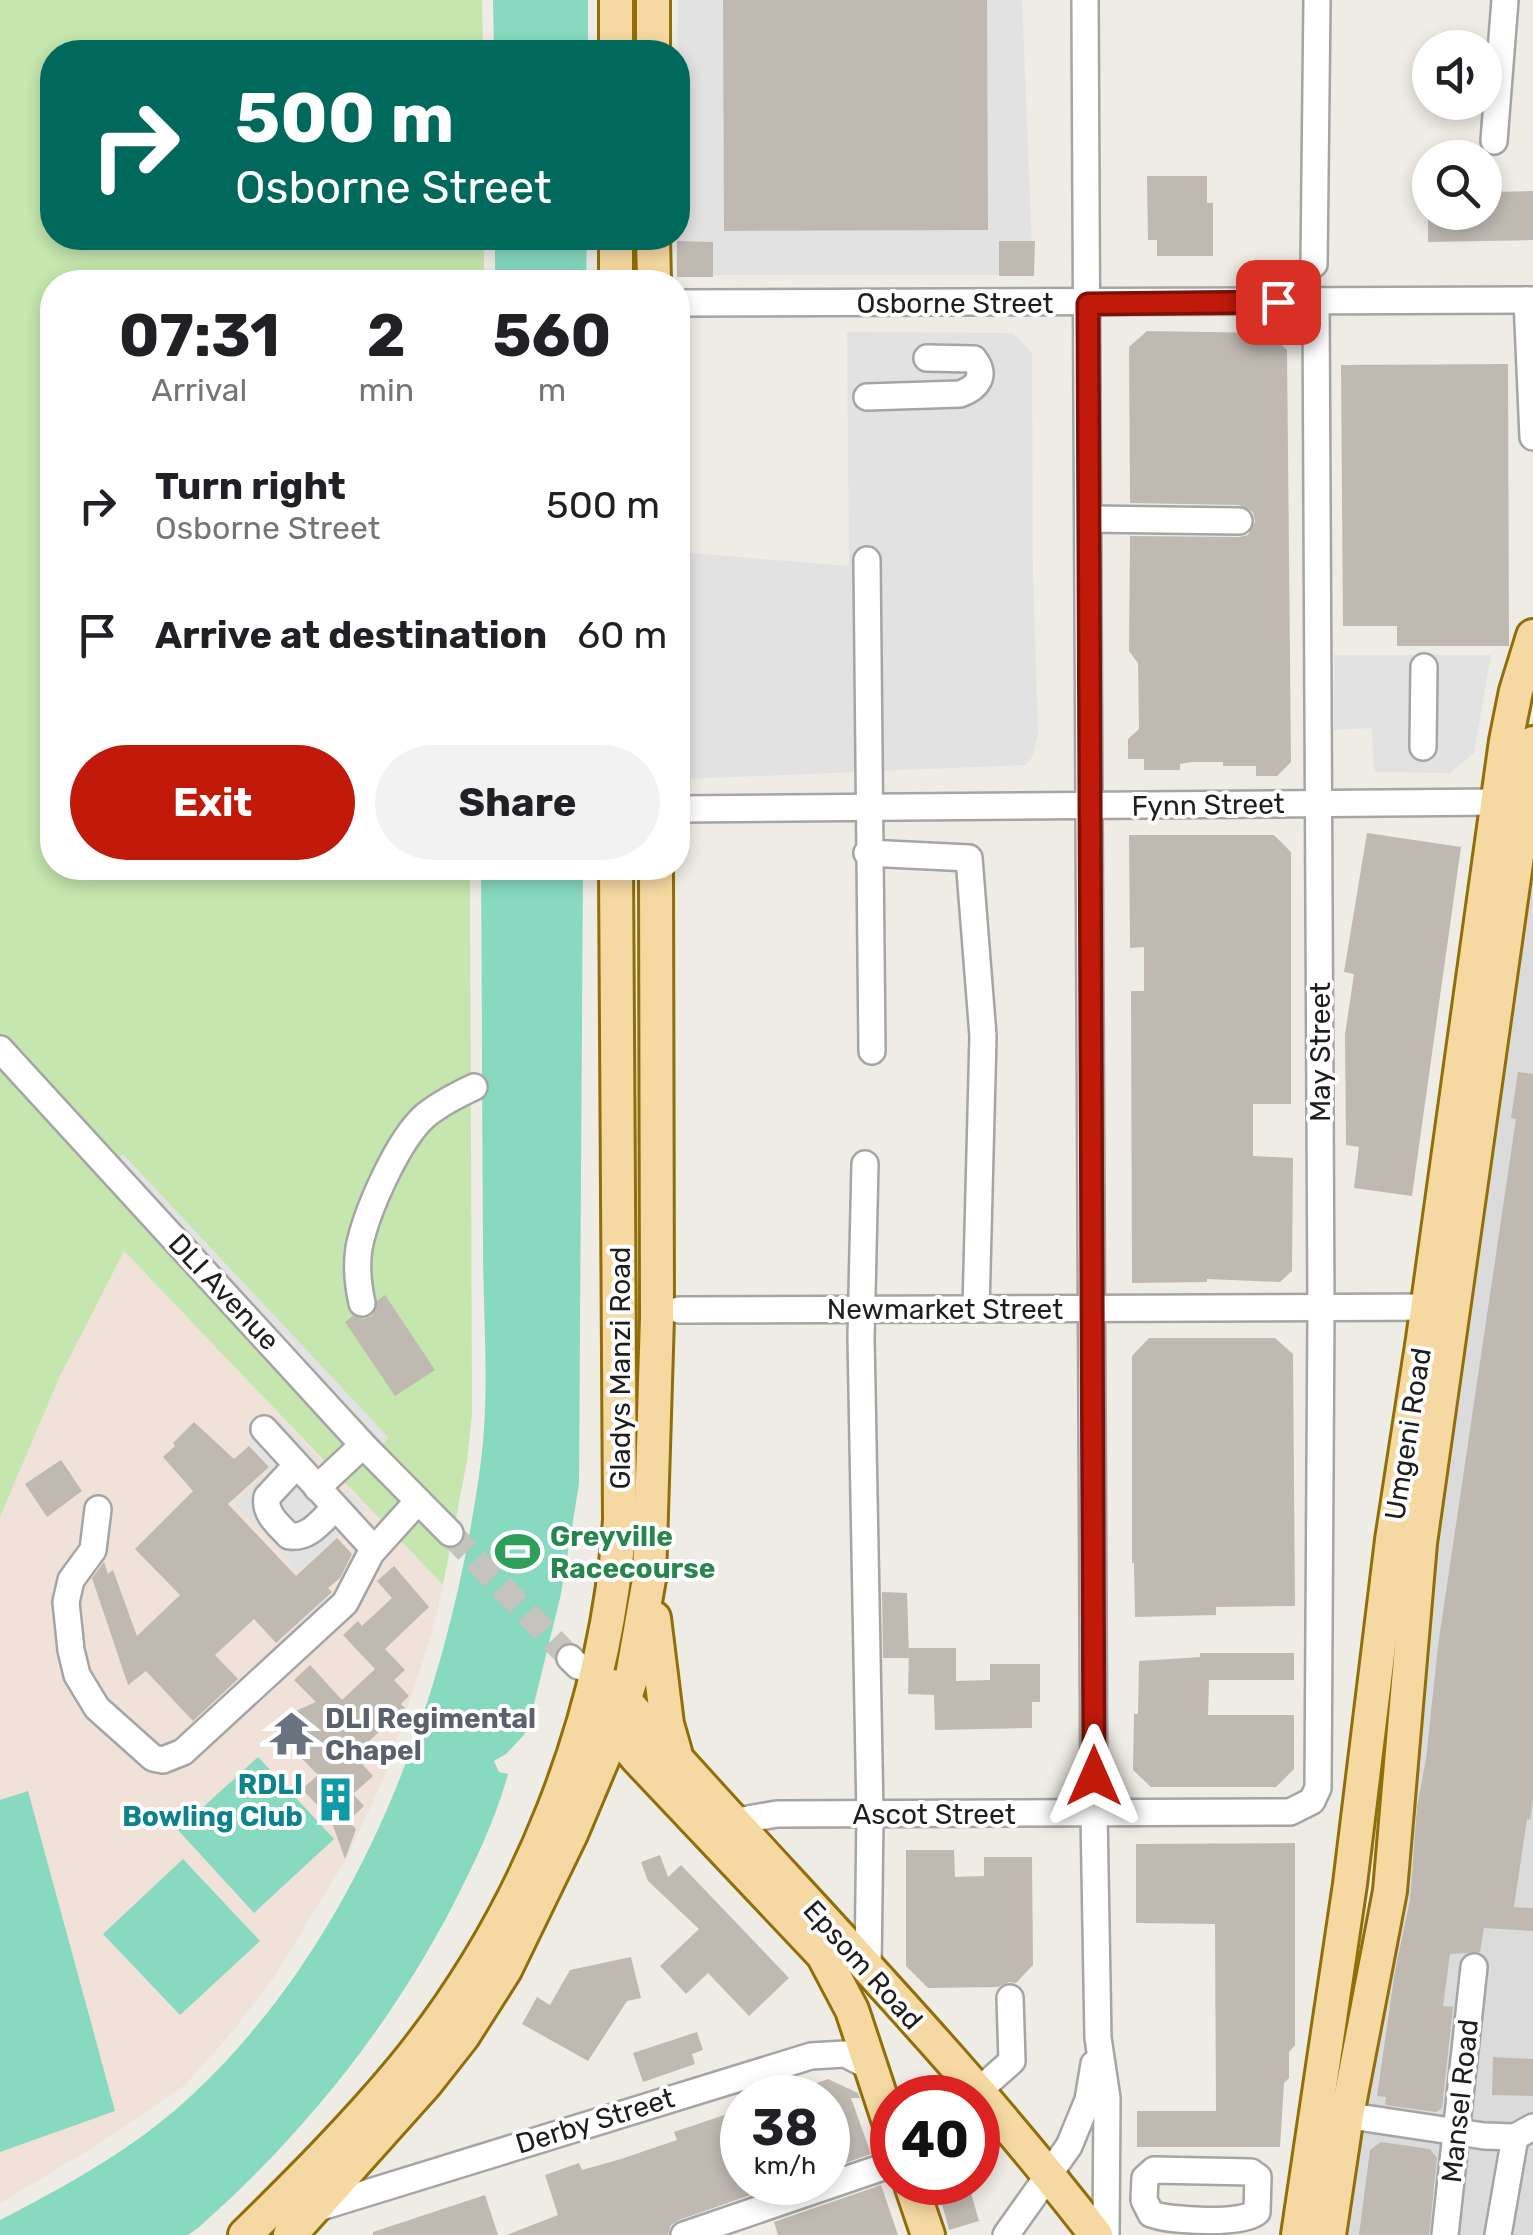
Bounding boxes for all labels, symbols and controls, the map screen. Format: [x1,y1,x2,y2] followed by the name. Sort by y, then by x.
[1412,30,1502,230] map controls
[1412,30,1502,120] button: sound
[235,77,454,160] text: 500 m
[70,80,200,210] icon: right
[1412,140,1502,230] button: search
[235,161,552,214] text: Osborne Street
[1236,260,1321,345] pin
[1251,275,1306,330] icon: arrive
[856,287,1054,320] street label: Osborne Street
[119,300,280,371] text: 07:31
[367,300,406,371] text: 2
[493,300,611,371] text: 560
[151,371,247,409] text: Arrival
[359,371,414,409] text: min
[538,371,566,409] text: m
[155,463,346,509] text: Turn right
[70,478,125,533] icon: right
[546,482,660,528] text: 500 m
[155,509,380,547] text: Osborne Street
[70,608,125,663] icon: arrive
[155,612,547,658] text: Arrive at destination
[577,612,667,658] text: 60 m
[70,745,355,860] button: Exit
[375,745,660,860] button: Share
[1131,787,1285,823] street label: Fynn Street
[1304,982,1337,1122] street label: May Street
[162,1227,286,1357] street label: DLI Avenue
[604,1246,637,1490] street label: Gladys Manzi Road
[827,1293,1063,1326] street label: Newmarket Street
[1378,1346,1438,1522] street label: Umgeni Road
[550,1520,715,1585] place label: Greyville Racecourse
[493,1528,541,1576] sports icon: Greyville Racecourse
[325,1702,536,1767] place label: DLI Regimental Chapel
[268,1710,316,1758] temple icon: DLI Regimental Chapel
[1042,1724,1146,1828] position arrow
[122,1768,303,1833] place label: RDLI Bowling Club
[312,1776,360,1824] building icon: RDLI Bowling Club
[852,1798,1016,1831] street label: Ascot Street
[796,1894,930,2036] street label: Epsom Road
[1435,2017,1485,2185] street label: Mansel Road
[870,2075,1000,2205] speed limit sign: 40
[512,2081,678,2161] street label: Derby Street
[752,2098,818,2158] text: 38
[754,2151,816,2180] text: km/h

